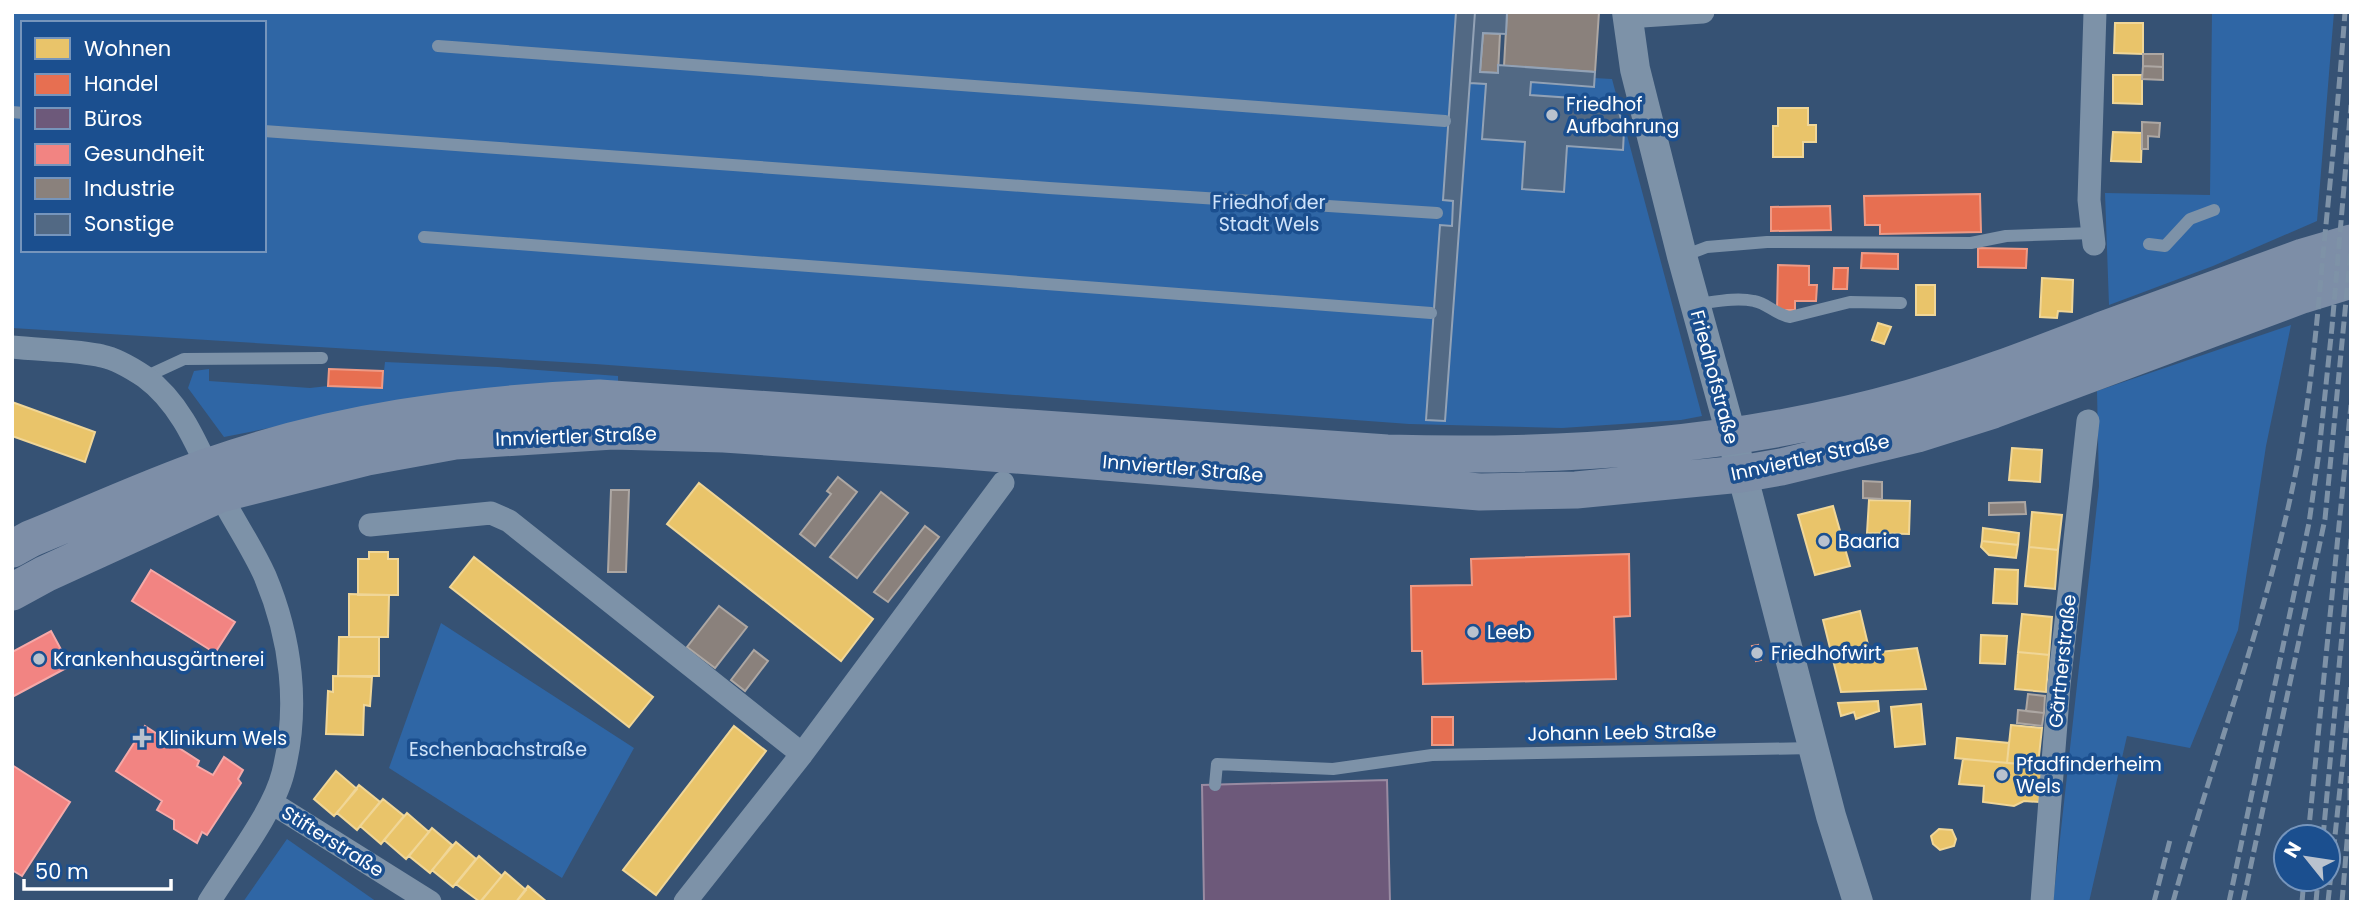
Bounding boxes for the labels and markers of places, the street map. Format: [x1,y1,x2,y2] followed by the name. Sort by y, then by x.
[1566,91,1679,140] place label: Friedhof Aufbahrung
[1544,107,1560,123] marker: Friedhof Aufbahrung
[1838,528,1900,555] place label: Baaria
[1816,533,1832,549] marker: Baaria
[1487,619,1532,646] place label: Leeb
[1465,624,1481,640] marker: Leeb
[1771,640,1882,667] place label: Friedhofwirt
[1749,645,1765,661] marker: Friedhofwirt
[53,646,264,673] place label: Krankenhausgärtnerei
[31,651,47,667] marker: Krankenhausgärtnerei
[158,725,287,752] place label: Klinikum Wels
[132,728,152,748] marker: Klinikum Wels
[2016,751,2162,800] place label: Pfadfinderheim Wels
[1994,767,2010,783] marker: Pfadfinderheim Wels

